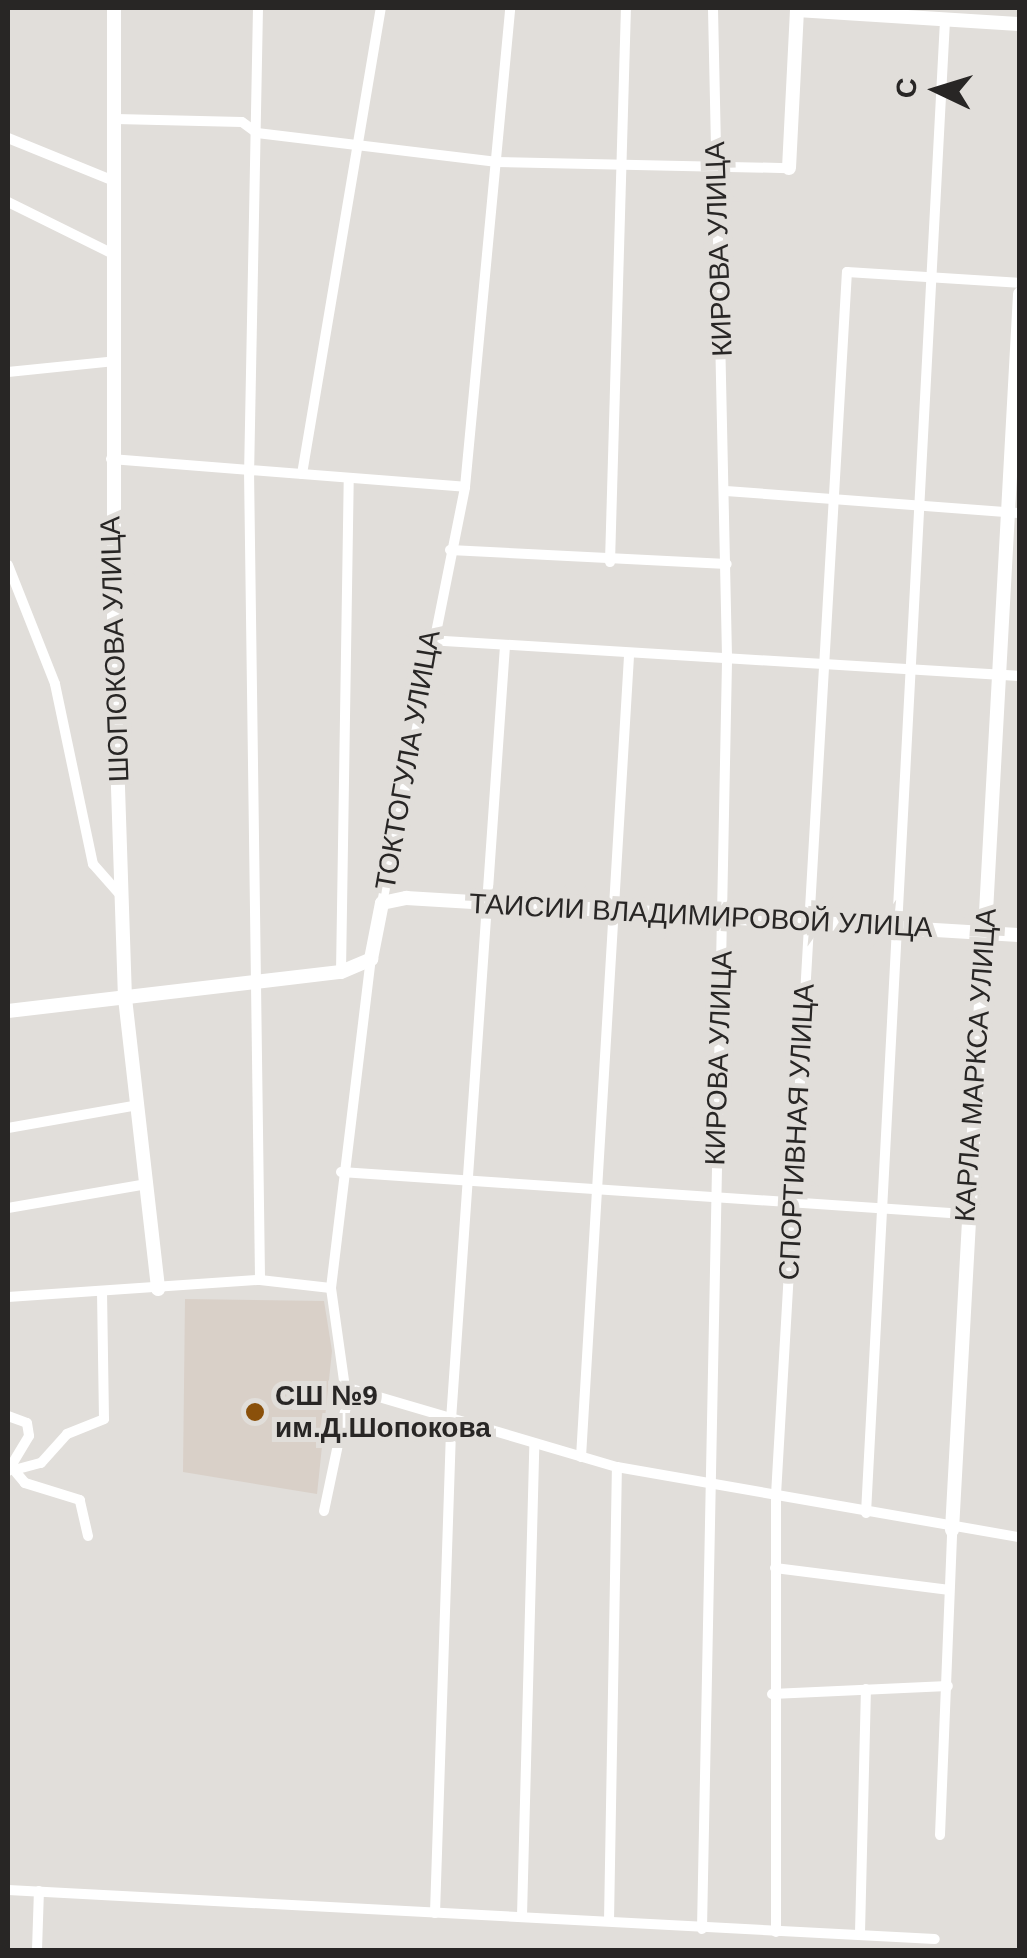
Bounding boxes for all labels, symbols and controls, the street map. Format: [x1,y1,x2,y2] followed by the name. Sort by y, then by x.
[887,40,987,140] north arrow
[890,77,923,99] text: С
[698,141,740,357] street label: КИРОВА УЛИЦА
[94,515,136,783] street label: ШОПОКОВА УЛИЦА
[369,628,447,892] street label: ТОКТОГУЛА УЛИЦА
[468,887,934,945] street label: ТАИСИИ ВЛАДИМИРОВОЙ УЛИЦА
[948,907,1004,1223] street label: КАРЛА МАРКСА УЛИЦА
[698,950,740,1166] street label: КИРОВА УЛИЦА
[772,983,822,1281] street label: СПОРТИВНАЯ УЛИЦА
[275,1379,491,1445] place label: СШ №9 им.Д.Шопокова
[244,1401,266,1423] marker: СШ №9 им.Д.Шопокова

